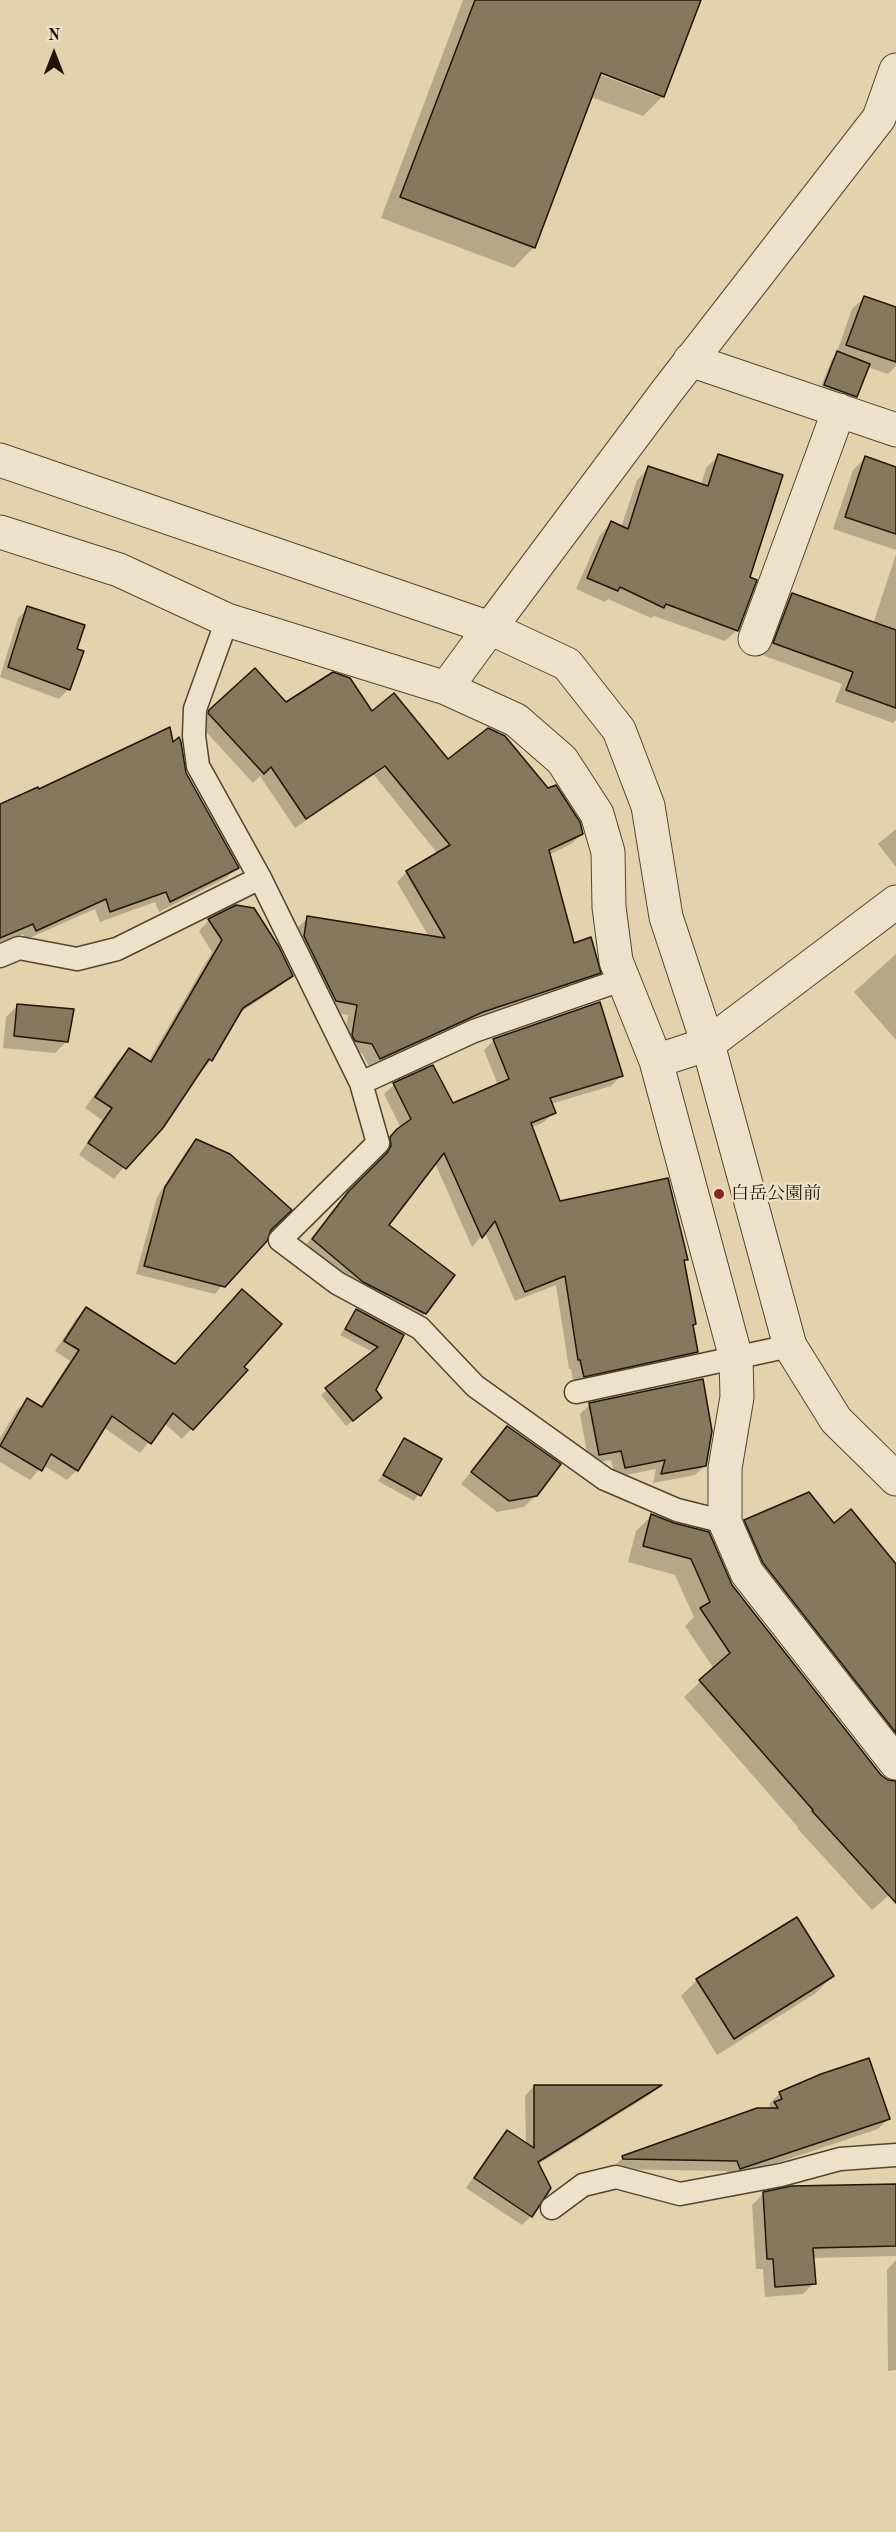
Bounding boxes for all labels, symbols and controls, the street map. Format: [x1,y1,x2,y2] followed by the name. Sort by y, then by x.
[24,24,84,84] north arrow
[48,28,60,44] text: N
[731,1183,821,1205] place label: 白岳公園前
[712,1187,726,1201] marker: 白岳公園前

